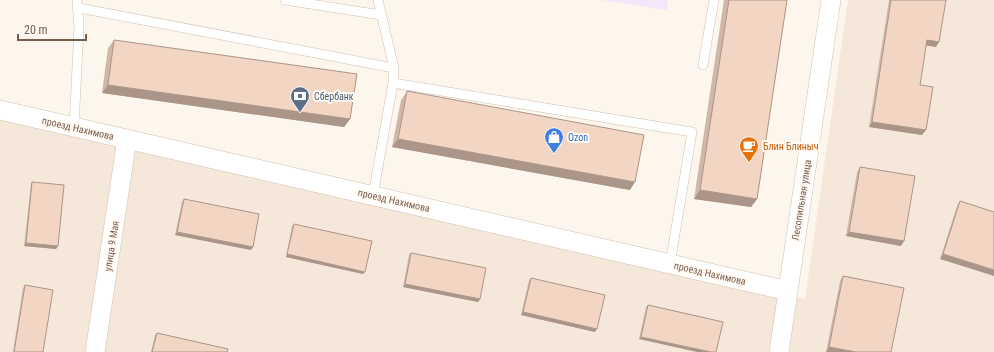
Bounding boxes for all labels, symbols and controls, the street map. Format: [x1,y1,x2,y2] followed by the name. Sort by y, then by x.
[18,16,86,42] scale bar
[24,23,48,37] text: 20 m
[289,85,311,113] bank icon: Сбербанк
[314,91,354,102] place label: Сбербанк
[41,115,115,142] street label: проезд Нахимова
[543,126,565,154] shop icon: Ozon
[568,132,588,143] place label: Ozon
[738,135,760,163] cafe icon: Блин Блиныч
[763,141,819,152] place label: Блин Блиныч
[790,159,813,241] street label: Лесопильная улица
[357,187,431,214] street label: проезд Нахимова
[102,220,121,272] street label: улица 9 Мая
[673,260,747,287] street label: проезд Нахимова

